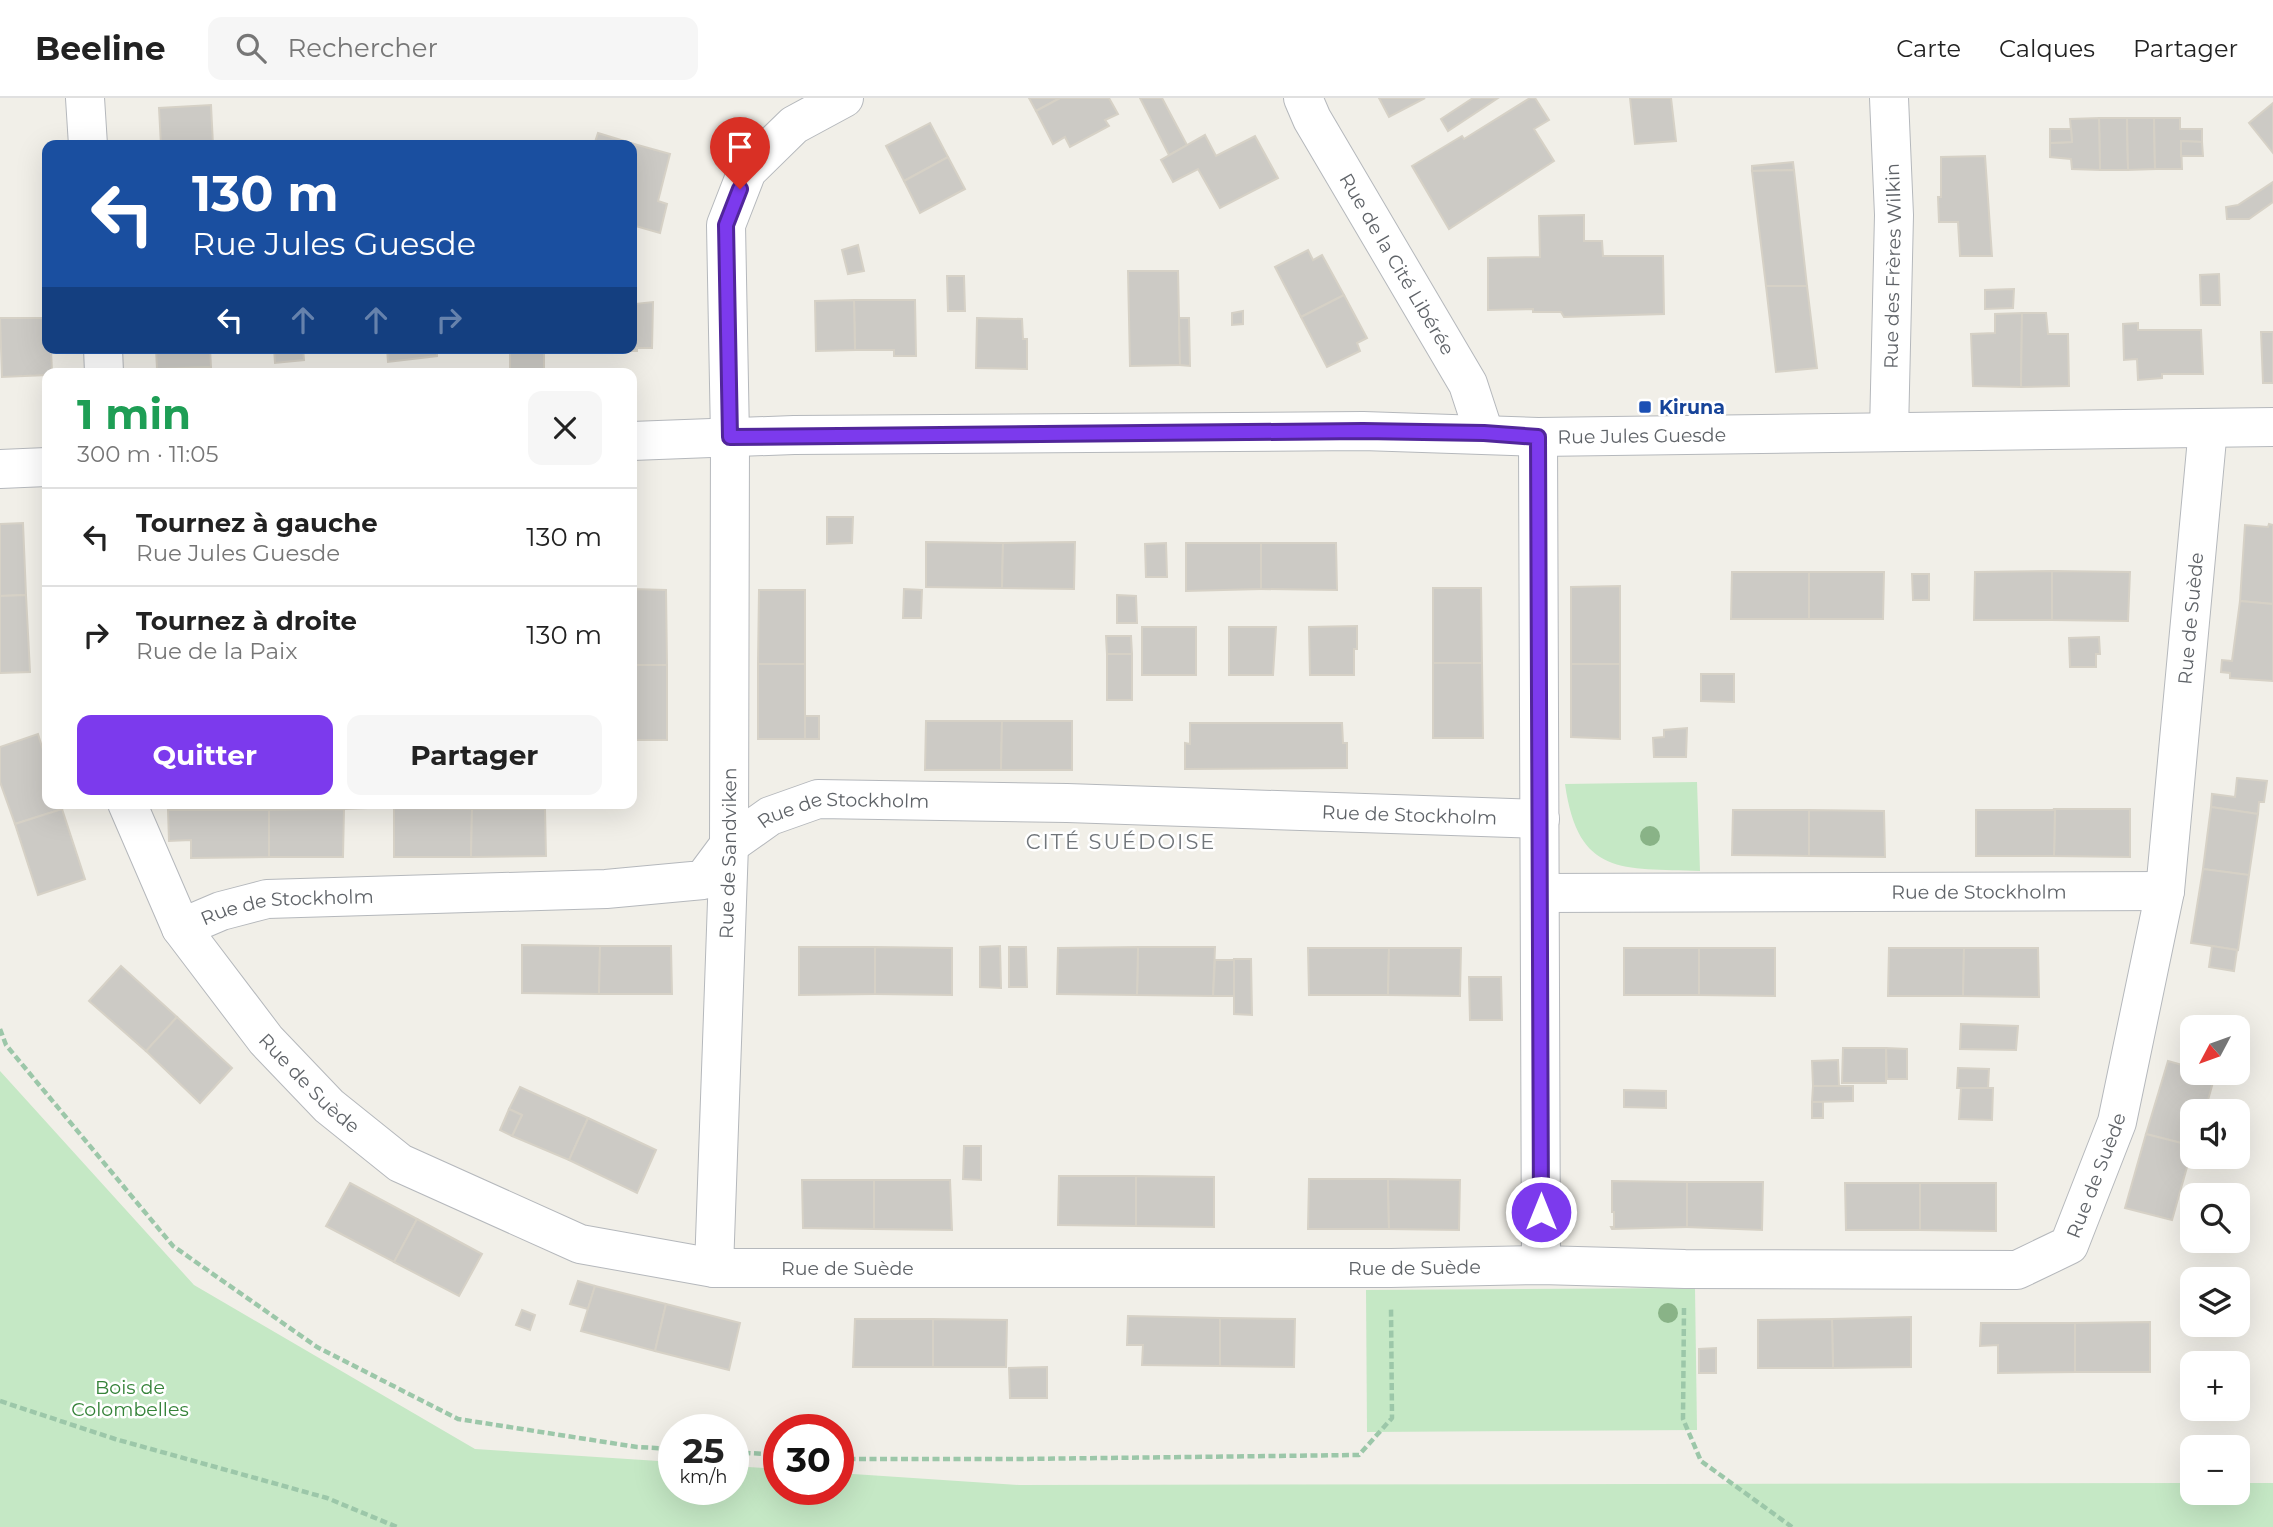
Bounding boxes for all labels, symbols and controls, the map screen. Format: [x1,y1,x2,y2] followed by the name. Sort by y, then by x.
[208,17,698,80] search box
[35,28,166,68] text: Beeline
[232,29,270,67] icon: search
[288,32,438,64] text: Rechercher
[1896,34,1961,63] text: Carte
[1999,34,2095,63] text: Calques
[2133,34,2238,63] text: Partager
[710,117,770,189] pin
[721,128,759,166] icon: arrive
[1879,163,1906,369] street label: Rue des Frères Wilkin
[192,164,339,223] text: 130 m
[77,168,168,259] icon: left
[1335,169,1460,359] street label: Rue de la Cité Libérée
[192,224,476,263] text: Rue Jules Guesde
[211,301,249,339] icon: left
[284,301,322,339] icon: ahead
[357,301,395,339] icon: ahead
[430,301,468,339] icon: right
[77,388,191,440] text: 1 min
[528,391,602,465] button: close
[1659,396,1725,419] place label: Kiruna
[1637,399,1653,415] marker: Kiruna
[1557,423,1726,448] street label: Rue Jules Guesde
[77,440,218,468] text: 300 m · 11:05
[136,507,378,539] text: Tournez à gauche
[77,518,115,556] icon: left
[526,521,602,553] text: 130 m
[136,539,340,567] text: Rue Jules Guesde
[2173,551,2208,686] street label: Rue de Suède
[136,605,357,637] text: Tournez à droite
[77,616,115,654] icon: right
[526,619,602,651] text: 130 m
[136,637,298,665] text: Rue de la Paix
[77,715,333,795] button: Quitter
[347,715,602,795] button: Partager
[714,767,741,939] street label: Rue de Sandviken
[753,787,930,833] street label: Rue de Stockholm
[1321,800,1497,829] street label: Rue de Stockholm
[1026,829,1216,854] district label: CITÉ SUÉDOISE
[1891,880,2067,903] street label: Rue de Stockholm
[197,884,374,930] street label: Rue de Stockholm
[2180,1015,2250,1085] north arrow
[2180,1015,2250,1505] map controls
[254,1028,365,1138] street label: Rue de Suède
[2180,1099,2250,1169] button: sound
[2061,1111,2130,1241] street label: Rue de Suède
[1504,1175,1578,1249] position arrow
[2180,1183,2250,1253] button: search
[1348,1255,1481,1280] street label: Rue de Suède
[781,1257,914,1280] street label: Rue de Suède
[2180,1267,2250,1337] button: layers
[2180,1351,2250,1421] button: +
[71,1376,189,1421] park label: Bois de Colombelles
[763,1414,854,1505] speed limit sign: 30
[683,1429,724,1472] text: 25
[2180,1435,2250,1505] button: −
[679,1466,728,1488] text: km/h

